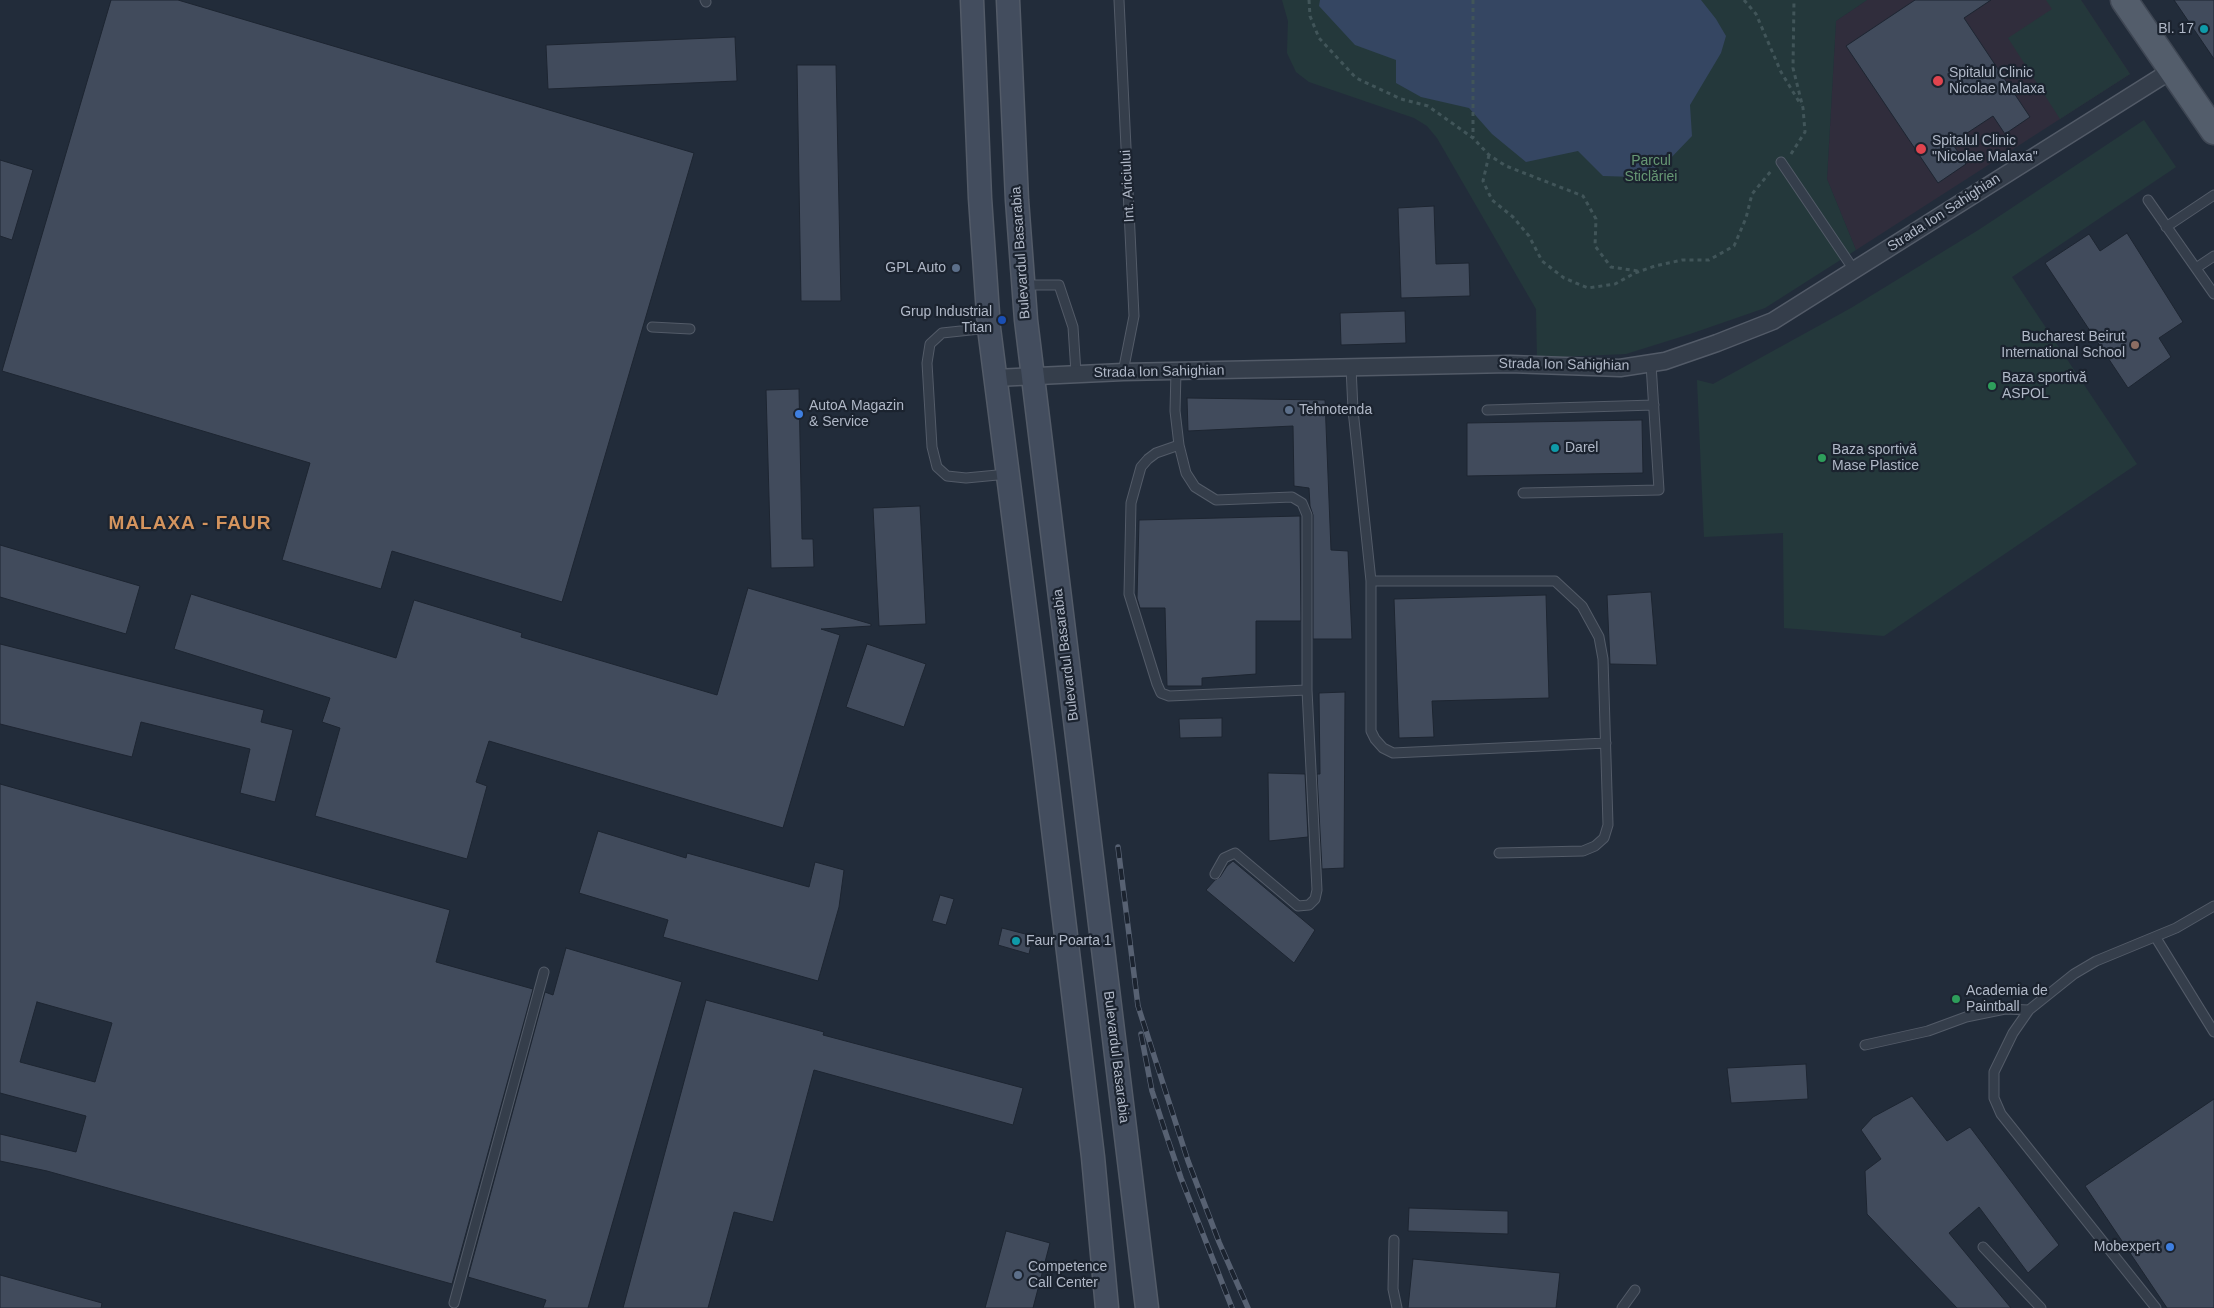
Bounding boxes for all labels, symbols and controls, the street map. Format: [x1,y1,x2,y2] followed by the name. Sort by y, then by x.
[2158,21,2194,37] place label: Bl. 17
[2198,23,2210,35] marker: Bl. 17
[1949,65,2045,98] place label: Spitalul Clinic Nicolae Malaxa
[1931,74,1945,88] marker: Spitalul Clinic Nicolae Malaxa
[1932,133,2038,166] place label: Spitalul Clinic "Nicolae Malaxa"
[1914,142,1928,156] marker: Spitalul Clinic "Nicolae Malaxa"
[1118,149,1138,223] street label: Int. Ariciului
[1625,153,1677,186] park label: Parcul Sticlăriei
[1885,170,2003,256] street label: Strada Ion Sahighian
[1008,186,1034,320] street label: Bulevardul Basarabia
[885,260,946,276] place label: GPL Auto
[950,262,962,274] marker: GPL Auto
[900,304,992,336] place label: Grup Industrial Titan
[996,314,1008,326] marker: Grup Industrial Titan
[2001,329,2125,362] place label: Bucharest Beirut International School
[2129,339,2141,351] marker: Bucharest Beirut International School
[1498,355,1630,375] street label: Strada Ion Sahighian
[1093,362,1225,382] street label: Strada Ion Sahighian
[2002,370,2087,402] place label: Baza sportivă ASPOL
[1986,380,1998,392] marker: Baza sportivă ASPOL
[809,398,904,431] place label: AutoA Magazin & Service
[1299,402,1372,418] place label: Tehnotenda
[1283,404,1295,416] marker: Tehnotenda
[793,408,805,420] marker: AutoA Magazin & Service
[1565,440,1598,456] place label: Darel
[1549,442,1561,454] marker: Darel
[1832,442,1919,474] place label: Baza sportivă Mase Plastice
[1816,452,1828,464] marker: Baza sportivă Mase Plastice
[107,513,273,535] district label: MALAXA - FAUR
[1050,588,1082,722] street label: Bulevardul Basarabia
[1026,933,1112,949] place label: Faur Poarta 1
[1010,935,1022,947] marker: Faur Poarta 1
[1966,983,2048,1016] place label: Academia de Paintball
[1100,990,1132,1124] street label: Bulevardul Basarabia
[1950,993,1962,1005] marker: Academia de Paintball
[2094,1239,2160,1255] place label: Mobexpert
[2164,1241,2176,1253] marker: Mobexpert
[1028,1259,1107,1292] place label: Competence Call Center
[1012,1269,1024,1281] marker: Competence Call Center

